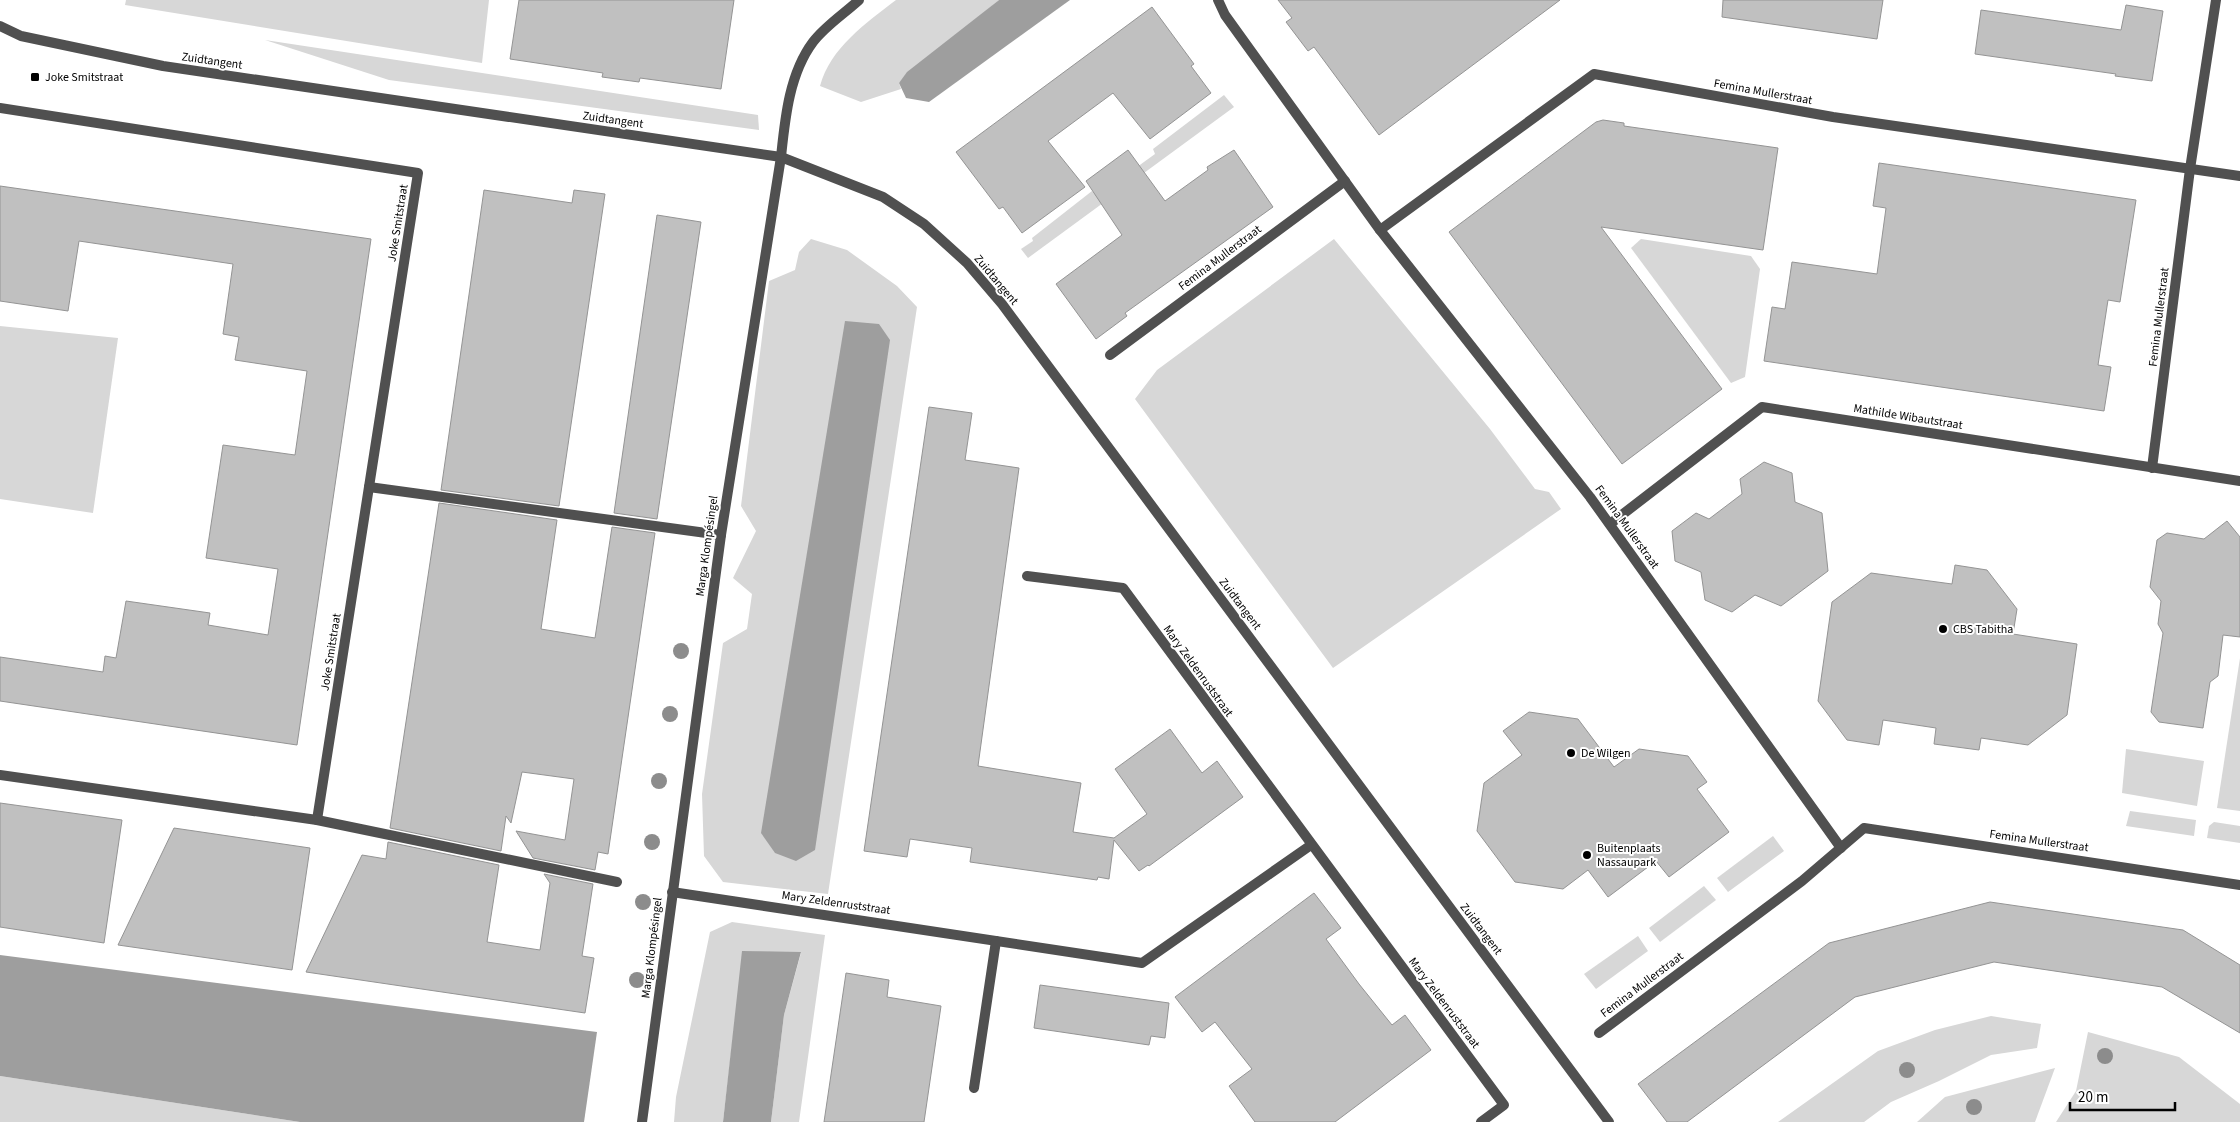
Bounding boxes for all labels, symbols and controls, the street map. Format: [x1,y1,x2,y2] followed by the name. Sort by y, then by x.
[181,48,243,74] street label: Zuidtangent
[45,69,123,86] place label: Joke Smitstraat
[29,71,41,83] marker: Joke Smitstraat
[1712,75,1814,109] street label: Femina Mullerstraat
[582,107,644,133] street label: Zuidtangent
[383,183,413,263] street label: Joke Smitstraat
[1175,221,1265,295] street label: Femina Mullerstraat
[970,251,1022,309] street label: Zuidtangent
[2144,266,2174,368] street label: Femina Mullerstraat
[1852,400,1964,434] street label: Mathilde Wibautstraat
[1591,482,1663,572] street label: Femina Mullerstraat
[692,494,722,598] street label: Marga Klompésingel
[1215,574,1265,634] street label: Zuidtangent
[316,612,346,692] street label: Joke Smitstraat
[1953,621,2013,638] place label: CBS Tabitha
[1159,622,1237,720] street label: Mary Zeldenruststraat
[1937,623,1949,635] marker: CBS Tabitha
[1581,745,1631,762] place label: De Wilgen
[1565,747,1577,759] marker: De Wilgen
[1988,826,2090,856] street label: Femina Mullerstraat
[1597,840,1661,871] place label: Buitenplaats Nassaupark
[1581,849,1593,861] marker: Buitenplaats Nassaupark
[780,887,892,919] street label: Mary Zeldenruststraat
[637,897,667,999] street label: Marga Klompésingel
[1456,899,1506,959] street label: Zuidtangent
[1597,948,1687,1022] street label: Femina Mullerstraat
[1404,954,1484,1052] street label: Mary Zeldenruststraat
[2070,1080,2175,1112] scale bar
[2078,1087,2108,1108] text: 20 m

